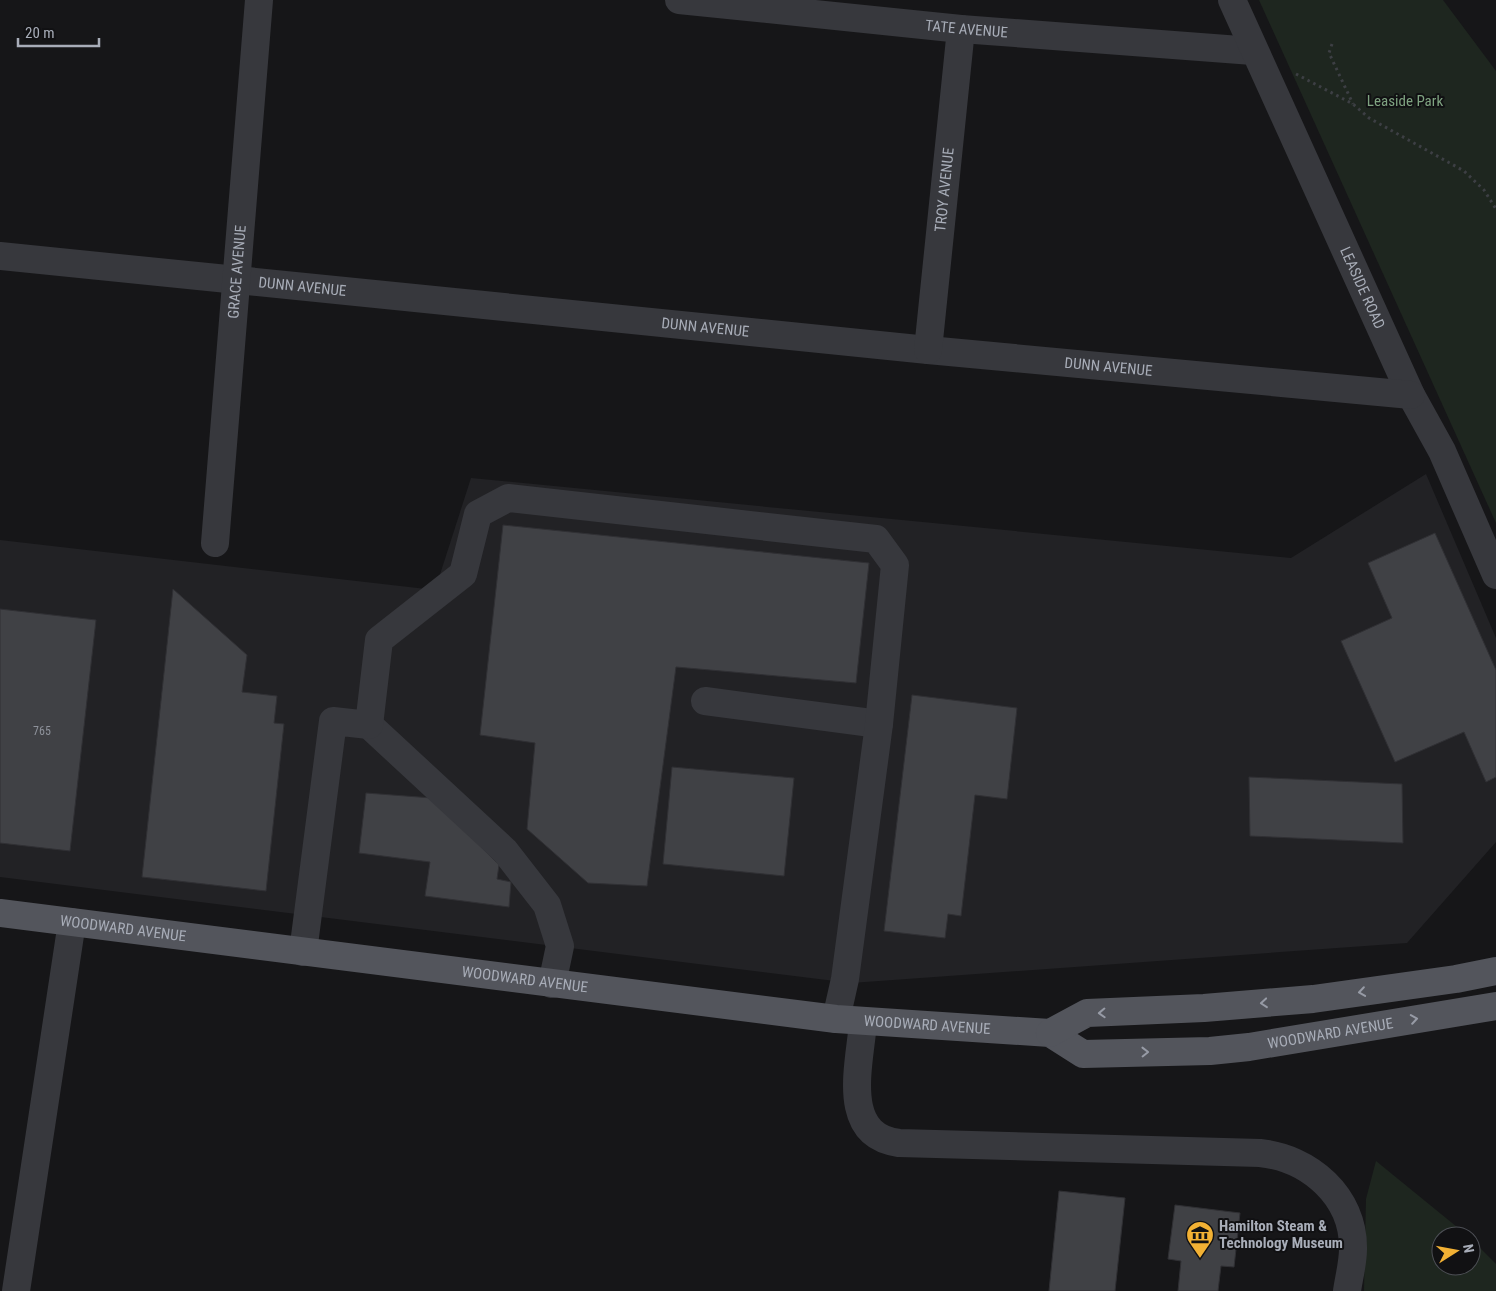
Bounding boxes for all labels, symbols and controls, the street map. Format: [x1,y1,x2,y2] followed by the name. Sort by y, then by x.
[18,15,99,47] scale bar
[924,16,1008,41] street label: TATE AVENUE
[25,24,55,42] text: 20 m
[1367,92,1443,110] park label: Leaside Park
[931,147,958,233] street label: TROY AVENUE
[224,224,250,319] street label: GRACE AVENUE
[1336,244,1389,332] street label: LEASIDE ROAD
[258,273,347,300] street label: DUNN AVENUE
[661,314,750,341] street label: DUNN AVENUE
[1064,354,1153,380] street label: DUNN AVENUE
[33,724,51,738] house number: 765
[59,912,187,946] street label: WOODWARD AVENUE
[461,963,589,996] street label: WOODWARD AVENUE
[1357,987,1366,997] one-way arrow
[1260,997,1268,1008] one-way arrow
[1098,1007,1106,1018] one-way arrow
[863,1012,991,1038] street label: WOODWARD AVENUE
[1266,1014,1394,1053] street label: WOODWARD AVENUE
[1410,1015,1418,1025] one-way arrow
[1142,1047,1150,1058] one-way arrow
[1219,1217,1343,1252] place label: Hamilton Steam & Technology Museum
[1185,1220,1215,1259] museum icon: Hamilton Steam & Technology Museum
[1431,1226,1481,1276] north arrow
[1460,1243,1477,1254] text: N

